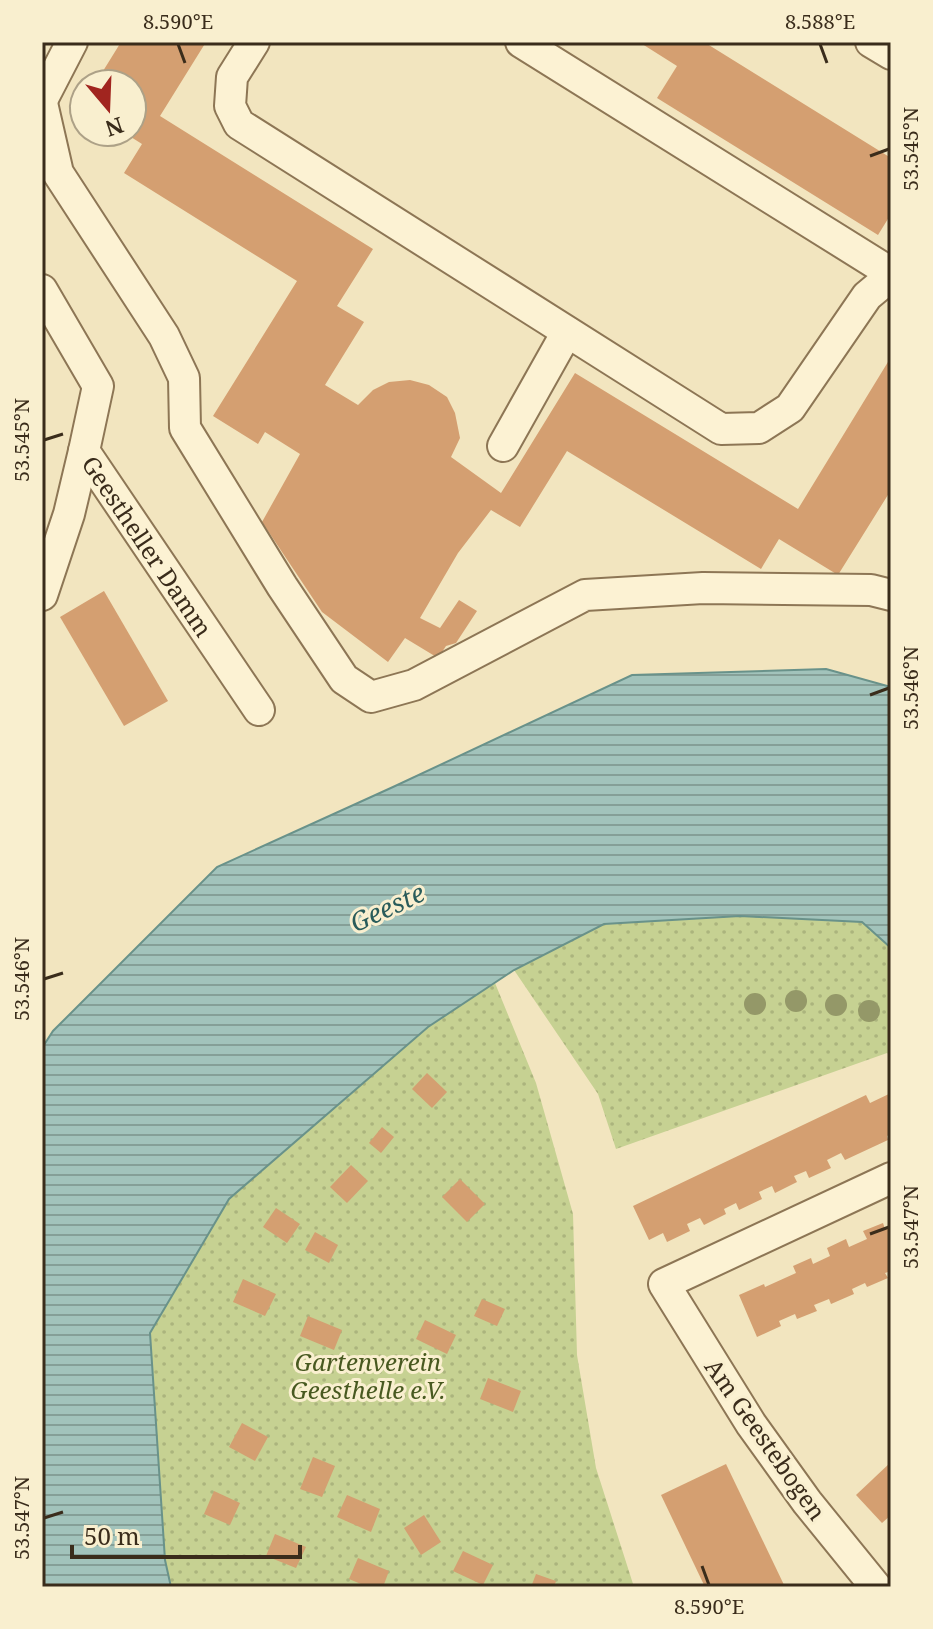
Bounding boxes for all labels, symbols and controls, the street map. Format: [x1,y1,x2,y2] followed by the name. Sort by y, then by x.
[143,8,213,35] text: 8.590°E
[785,8,855,35] text: 8.588°E
[68,68,148,148] north arrow
[897,107,924,191] text: 53.545°N
[102,111,128,145] text: N
[8,398,35,482] text: 53.545°N
[75,449,221,643] street label: Geestheller Damm
[897,646,924,730] text: 53.546°N
[344,874,430,940] water label: Geeste
[8,937,35,1021] text: 53.546°N
[897,1185,924,1269] text: 53.547°N
[291,1345,445,1406] park label: Gartenverein Geesthelle e.V.
[698,1351,834,1527] street label: Am Geestebogen
[8,1476,35,1560] text: 53.547°N
[72,1509,300,1559] scale bar
[84,1519,140,1552] text: 50 m
[674,1593,744,1620] text: 8.590°E

